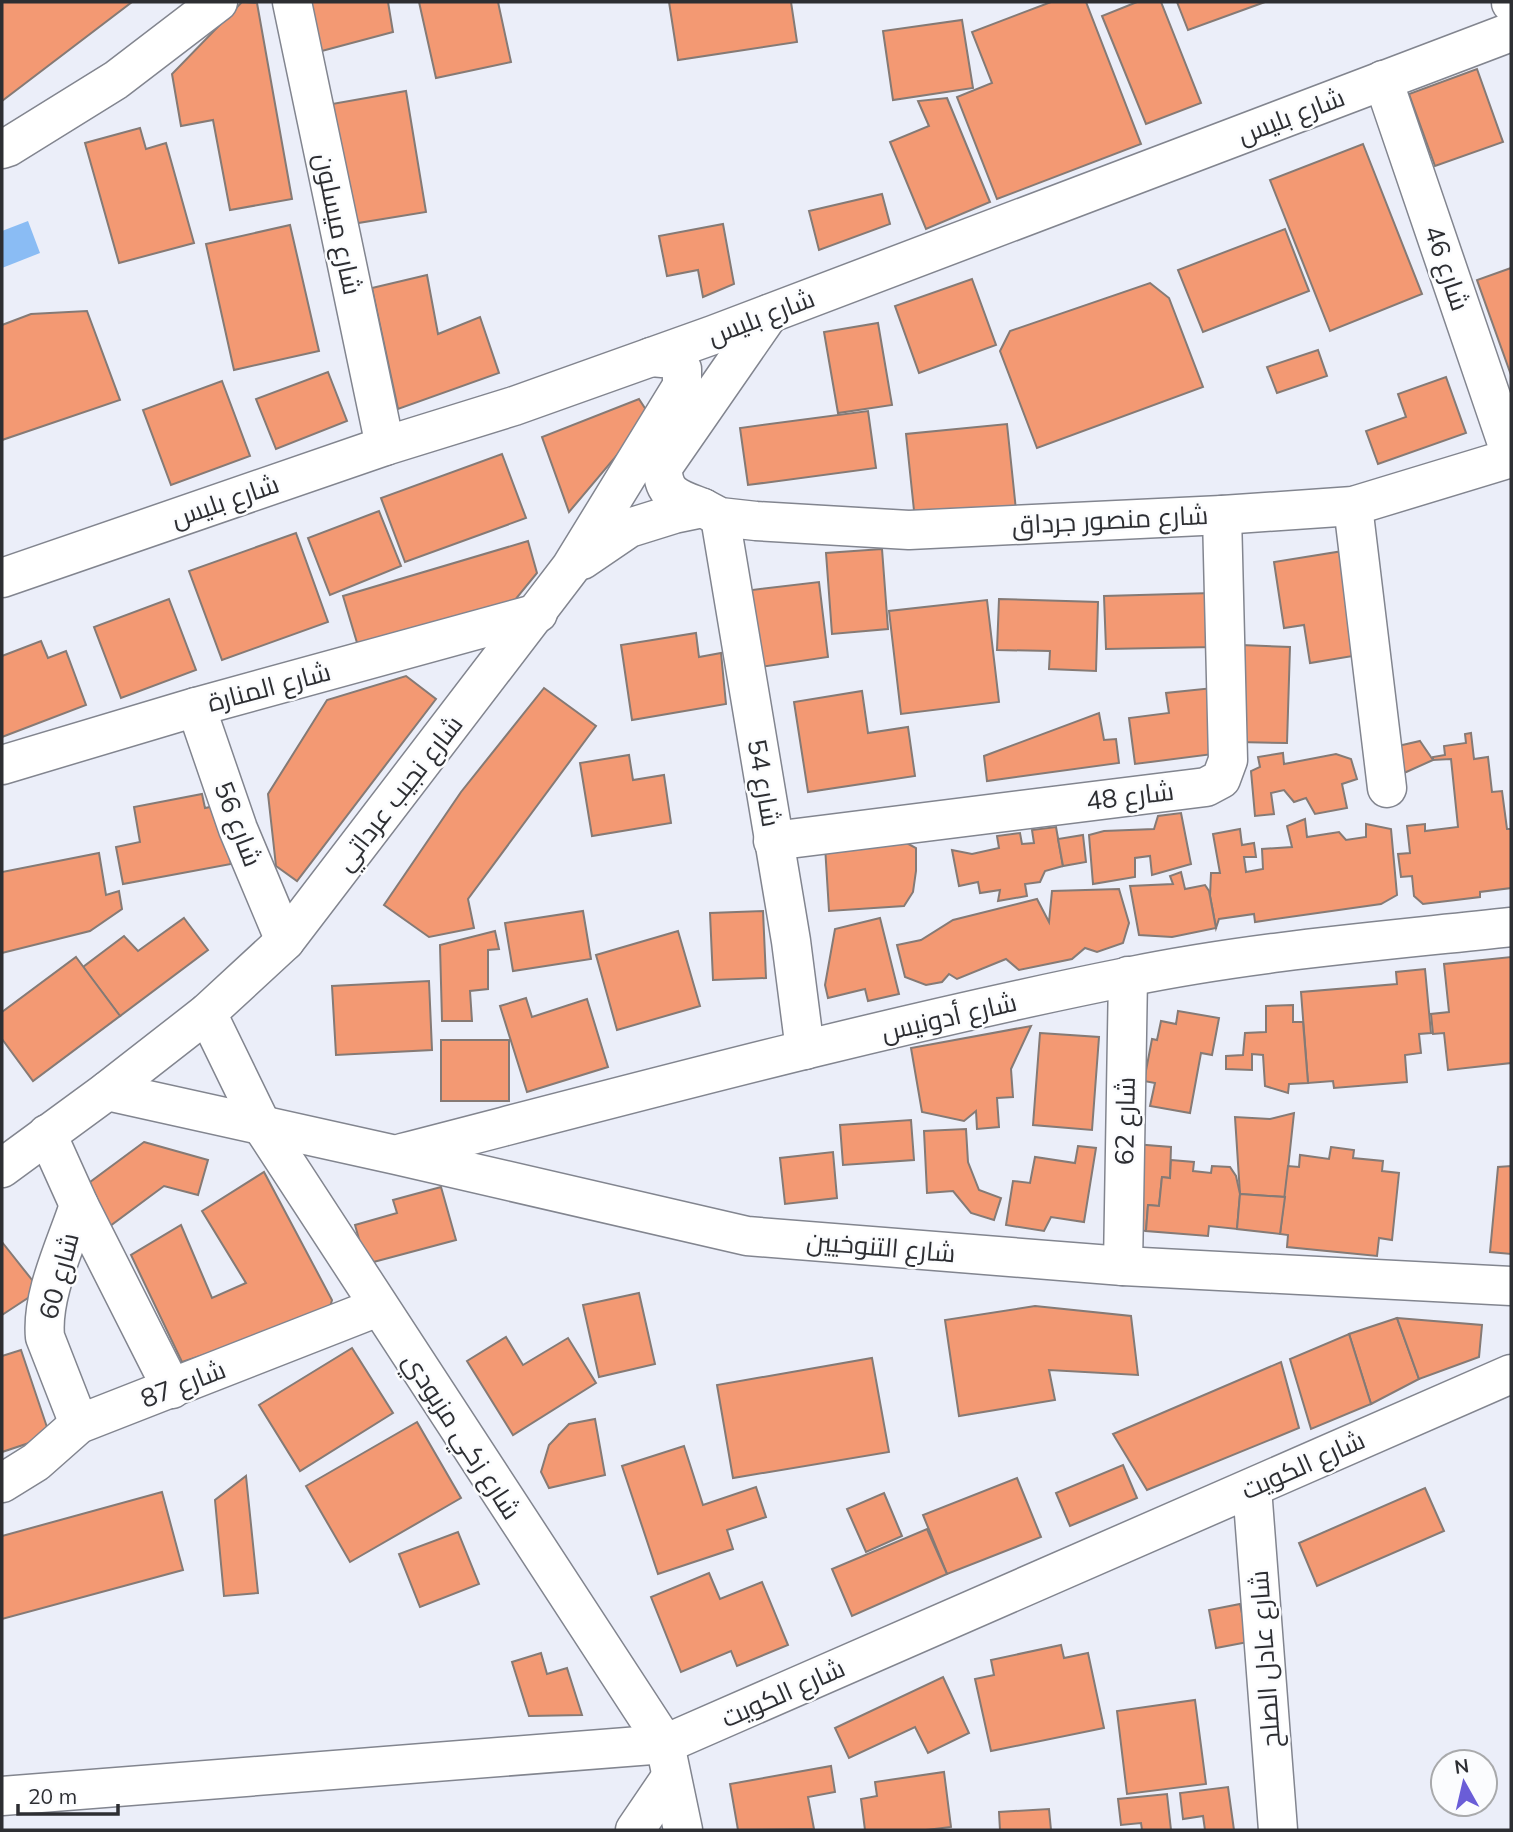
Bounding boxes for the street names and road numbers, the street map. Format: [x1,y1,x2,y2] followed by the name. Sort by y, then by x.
[1233,80,1349,152] street label: شارع بليس
[306,150,370,298] street label: شارع ميسلون
[1417,221,1477,315] street label: شارع 46
[703,281,819,353] street label: شارع بليس
[166,467,284,535] street label: شارع بليس
[1011,498,1209,542] street label: شارع منصور جرداق
[204,654,334,720] street label: شارع المنارة
[328,708,473,880] street label: شارع نجيب عرداتي
[740,737,788,829] street label: شارع 54
[1084,774,1176,818] street label: شارع 48
[206,777,270,871] street label: شارع 56
[878,985,1020,1049] street label: شارع أدونيس
[1107,1077,1143,1165] street label: شارع 62
[805,1224,957,1270] street label: شارع التنوخيين
[31,1229,87,1323] street label: شارع 60
[392,1346,529,1528] street label: شارع زكي مزبودي
[136,1352,230,1416] street label: شارع 87
[1236,1423,1370,1507] street label: شارع الكويت
[1242,1569,1288,1749] street label: شارع عادل الصلح
[716,1651,850,1735] street label: شارع الكويت

